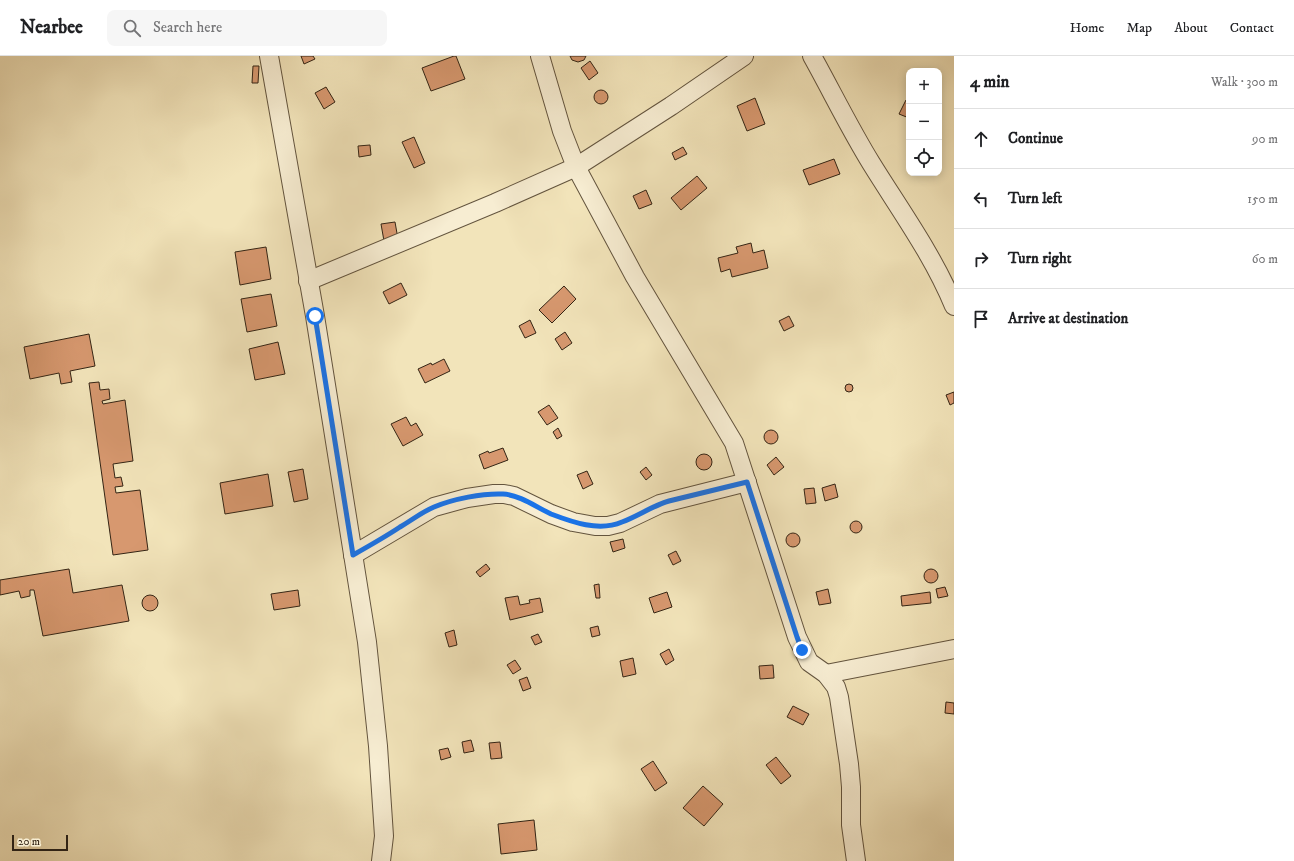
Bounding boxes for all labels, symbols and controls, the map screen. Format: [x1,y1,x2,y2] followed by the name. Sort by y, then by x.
[107,10,387,46] search box
[20,16,83,39] text: Nearbee
[121,17,143,39] icon: search
[153,18,222,37] text: Search here
[1070,19,1104,37] text: Home
[1126,19,1152,37] text: Map
[1174,19,1208,37] text: About
[1230,19,1274,37] text: Contact
[906,68,942,176] map controls
[906,68,942,104] button: +
[970,71,1009,93] text: 4 min
[1211,74,1278,90] text: Walk · 300 m
[906,104,942,140] button: −
[970,128,992,150] icon: ahead
[1008,129,1063,148] text: Continue
[1252,131,1278,147] text: 90 m
[906,140,942,176] button: locate
[970,188,992,210] icon: left
[1008,189,1062,208] text: Turn left
[1247,191,1278,207] text: 150 m
[970,248,992,270] icon: right
[1008,249,1071,268] text: Turn right
[1252,251,1278,267] text: 60 m
[306,307,324,325] route start
[970,308,992,330] icon: arrive
[1008,309,1128,328] text: Arrive at destination
[793,641,811,659] route end
[12,833,68,852] scale bar
[18,835,40,849] text: 20 m

